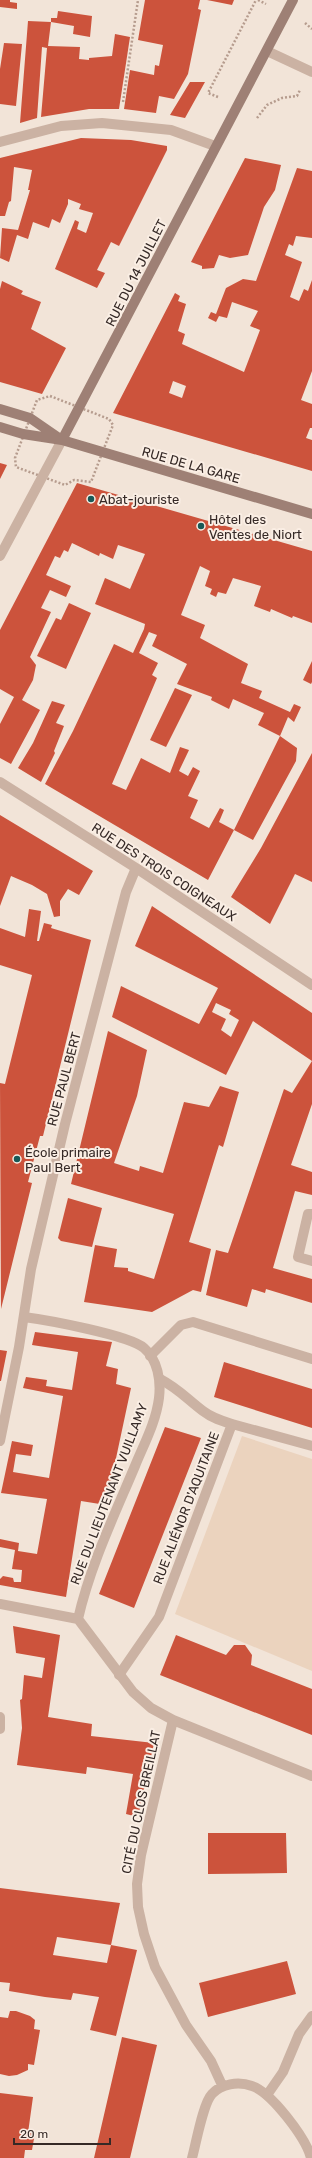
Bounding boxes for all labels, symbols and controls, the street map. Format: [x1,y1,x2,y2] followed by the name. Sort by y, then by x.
[103,217,170,329] street label: RUE DU 14 JUILLET
[140,444,242,486] street label: RUE DE LA GARE
[99,492,179,507] place label: Abat-jouriste
[86,494,96,504] marker: Abat-jouriste
[209,512,302,542] place label: Hôtel des Ventes de Niort
[196,521,206,531] marker: Hôtel des Ventes de Niort
[89,820,239,924] street label: RUE DES TROIS COIGNEAUX
[44,1030,84,1128] street label: RUE PAUL BERT
[25,1145,111,1175] place label: École primaire Paul Bert
[12,1154,22,1164] marker: École primaire Paul Bert
[67,1401,151,1587] street label: RUE DU LIEUTENANT VUILLAMY
[150,1430,222,1586] street label: RUE ALIÉNOR D'AQUITAINE
[118,1728,164,1875] street label: CITÉ DU CLOS BREILLAT
[14,2120,110,2146] scale bar
[20,2127,48,2141] text: 20 m

